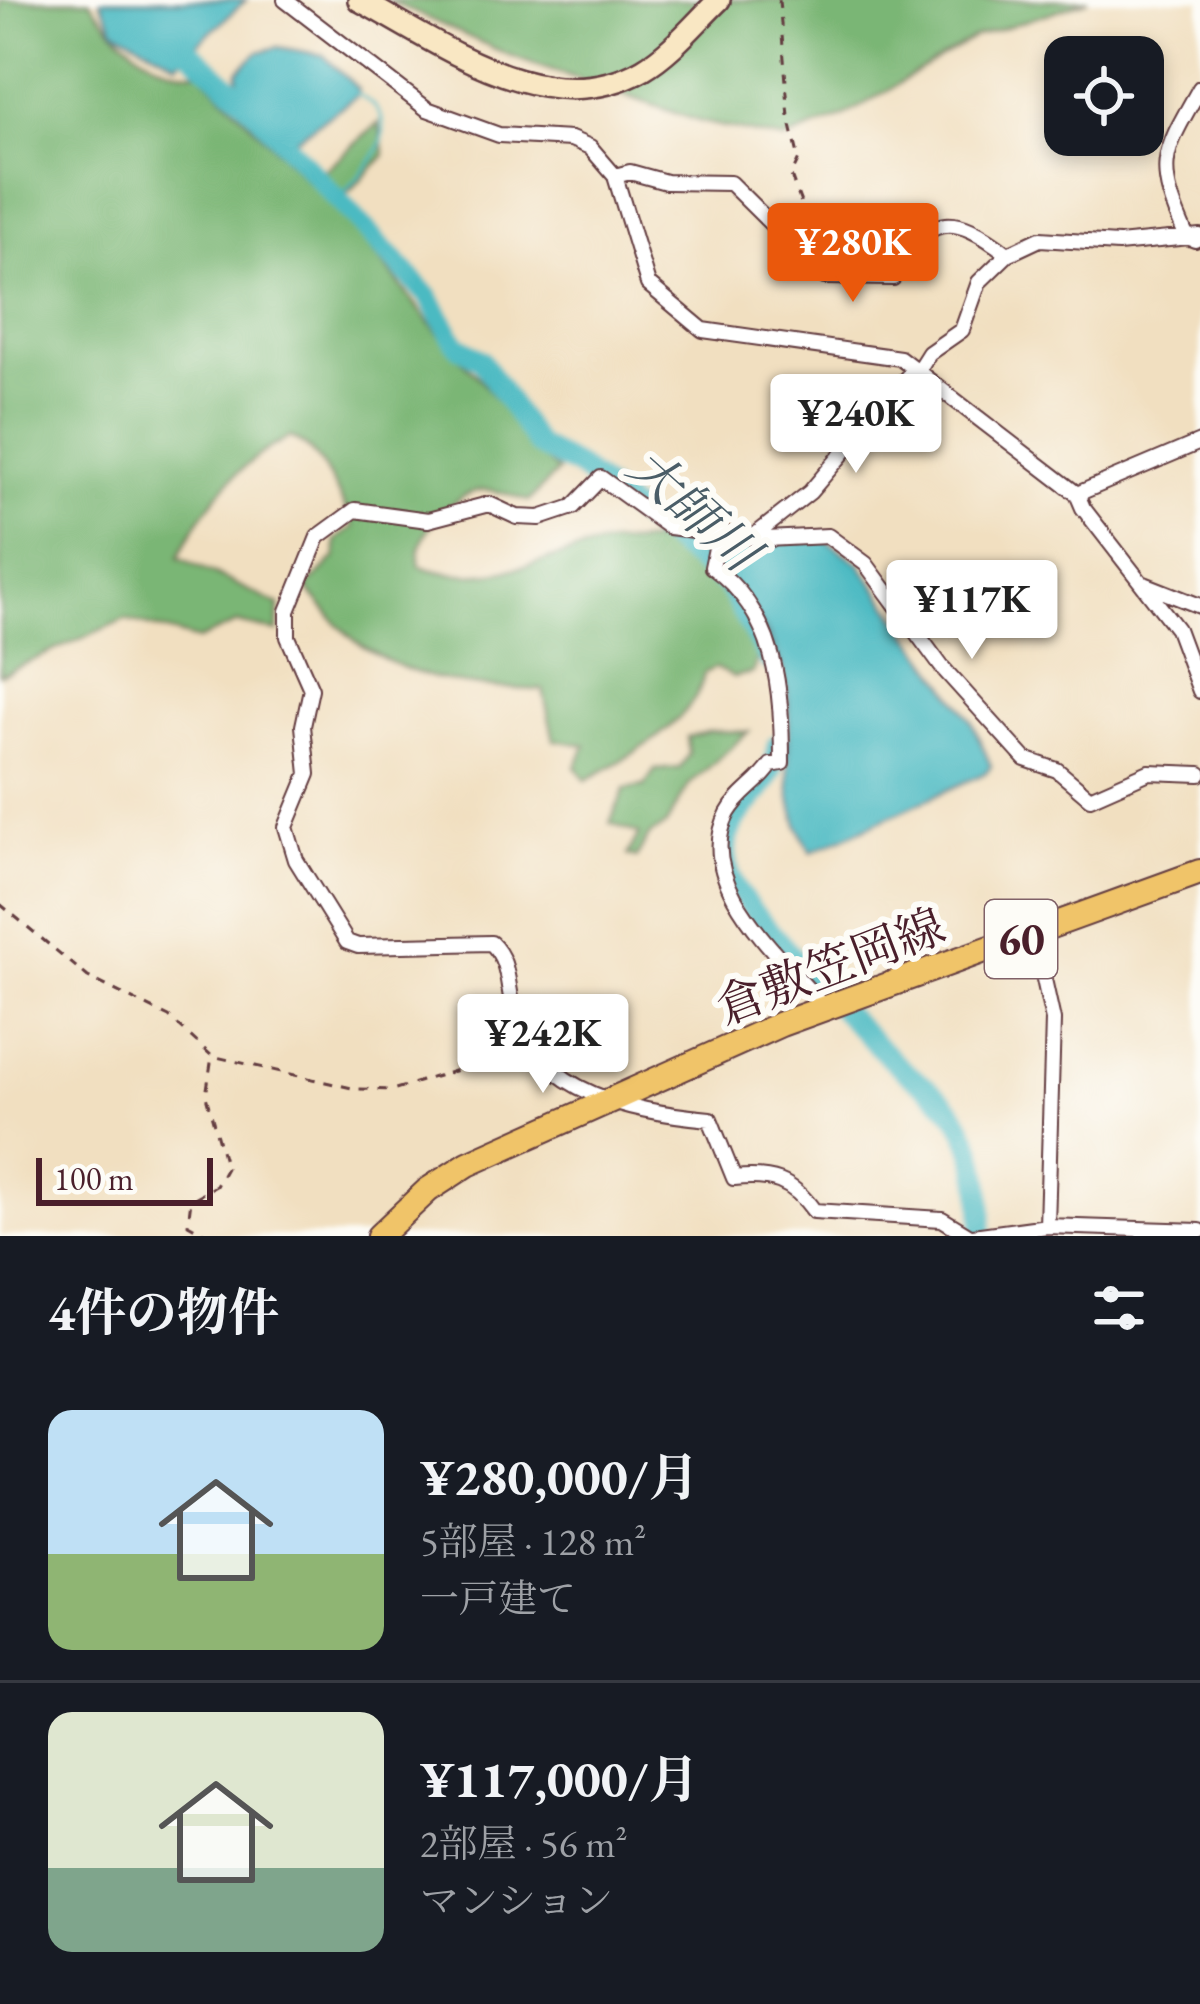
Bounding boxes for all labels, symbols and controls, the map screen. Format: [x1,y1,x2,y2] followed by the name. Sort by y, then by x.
[1044,36,1164,156] map controls
[1044,36,1164,156] button: locate
[769,203,937,305] pin: ¥280K
[794,216,912,267] text: ¥280K
[772,374,940,476] pin: ¥240K
[797,387,915,438] text: ¥240K
[615,433,777,588] water label: 大師川
[888,560,1056,662] pin: ¥117K
[913,573,1031,624] text: ¥117K
[707,894,953,1038] street label: 倉敷笠岡線
[985,900,1057,978] road number: 60
[459,994,627,1096] pin: ¥242K
[484,1007,602,1058] text: ¥242K
[36,1152,213,1205] scale bar
[54,1157,134,1200] text: 100 m
[1086,1275,1152,1341] icon: filters
[48,1279,279,1345] text: 4件の物件
[420,1444,699,1510] text: ¥280,000/月
[144,1458,288,1602] icon: home
[420,1516,646,1567] text: 5部屋 · 128 m²
[420,1573,576,1624] text: 一戸建て
[420,1746,699,1812] text: ¥117,000/月
[144,1760,288,1904] icon: home
[420,1818,627,1869] text: 2部屋 · 56 m²
[420,1875,613,1926] text: マンション

